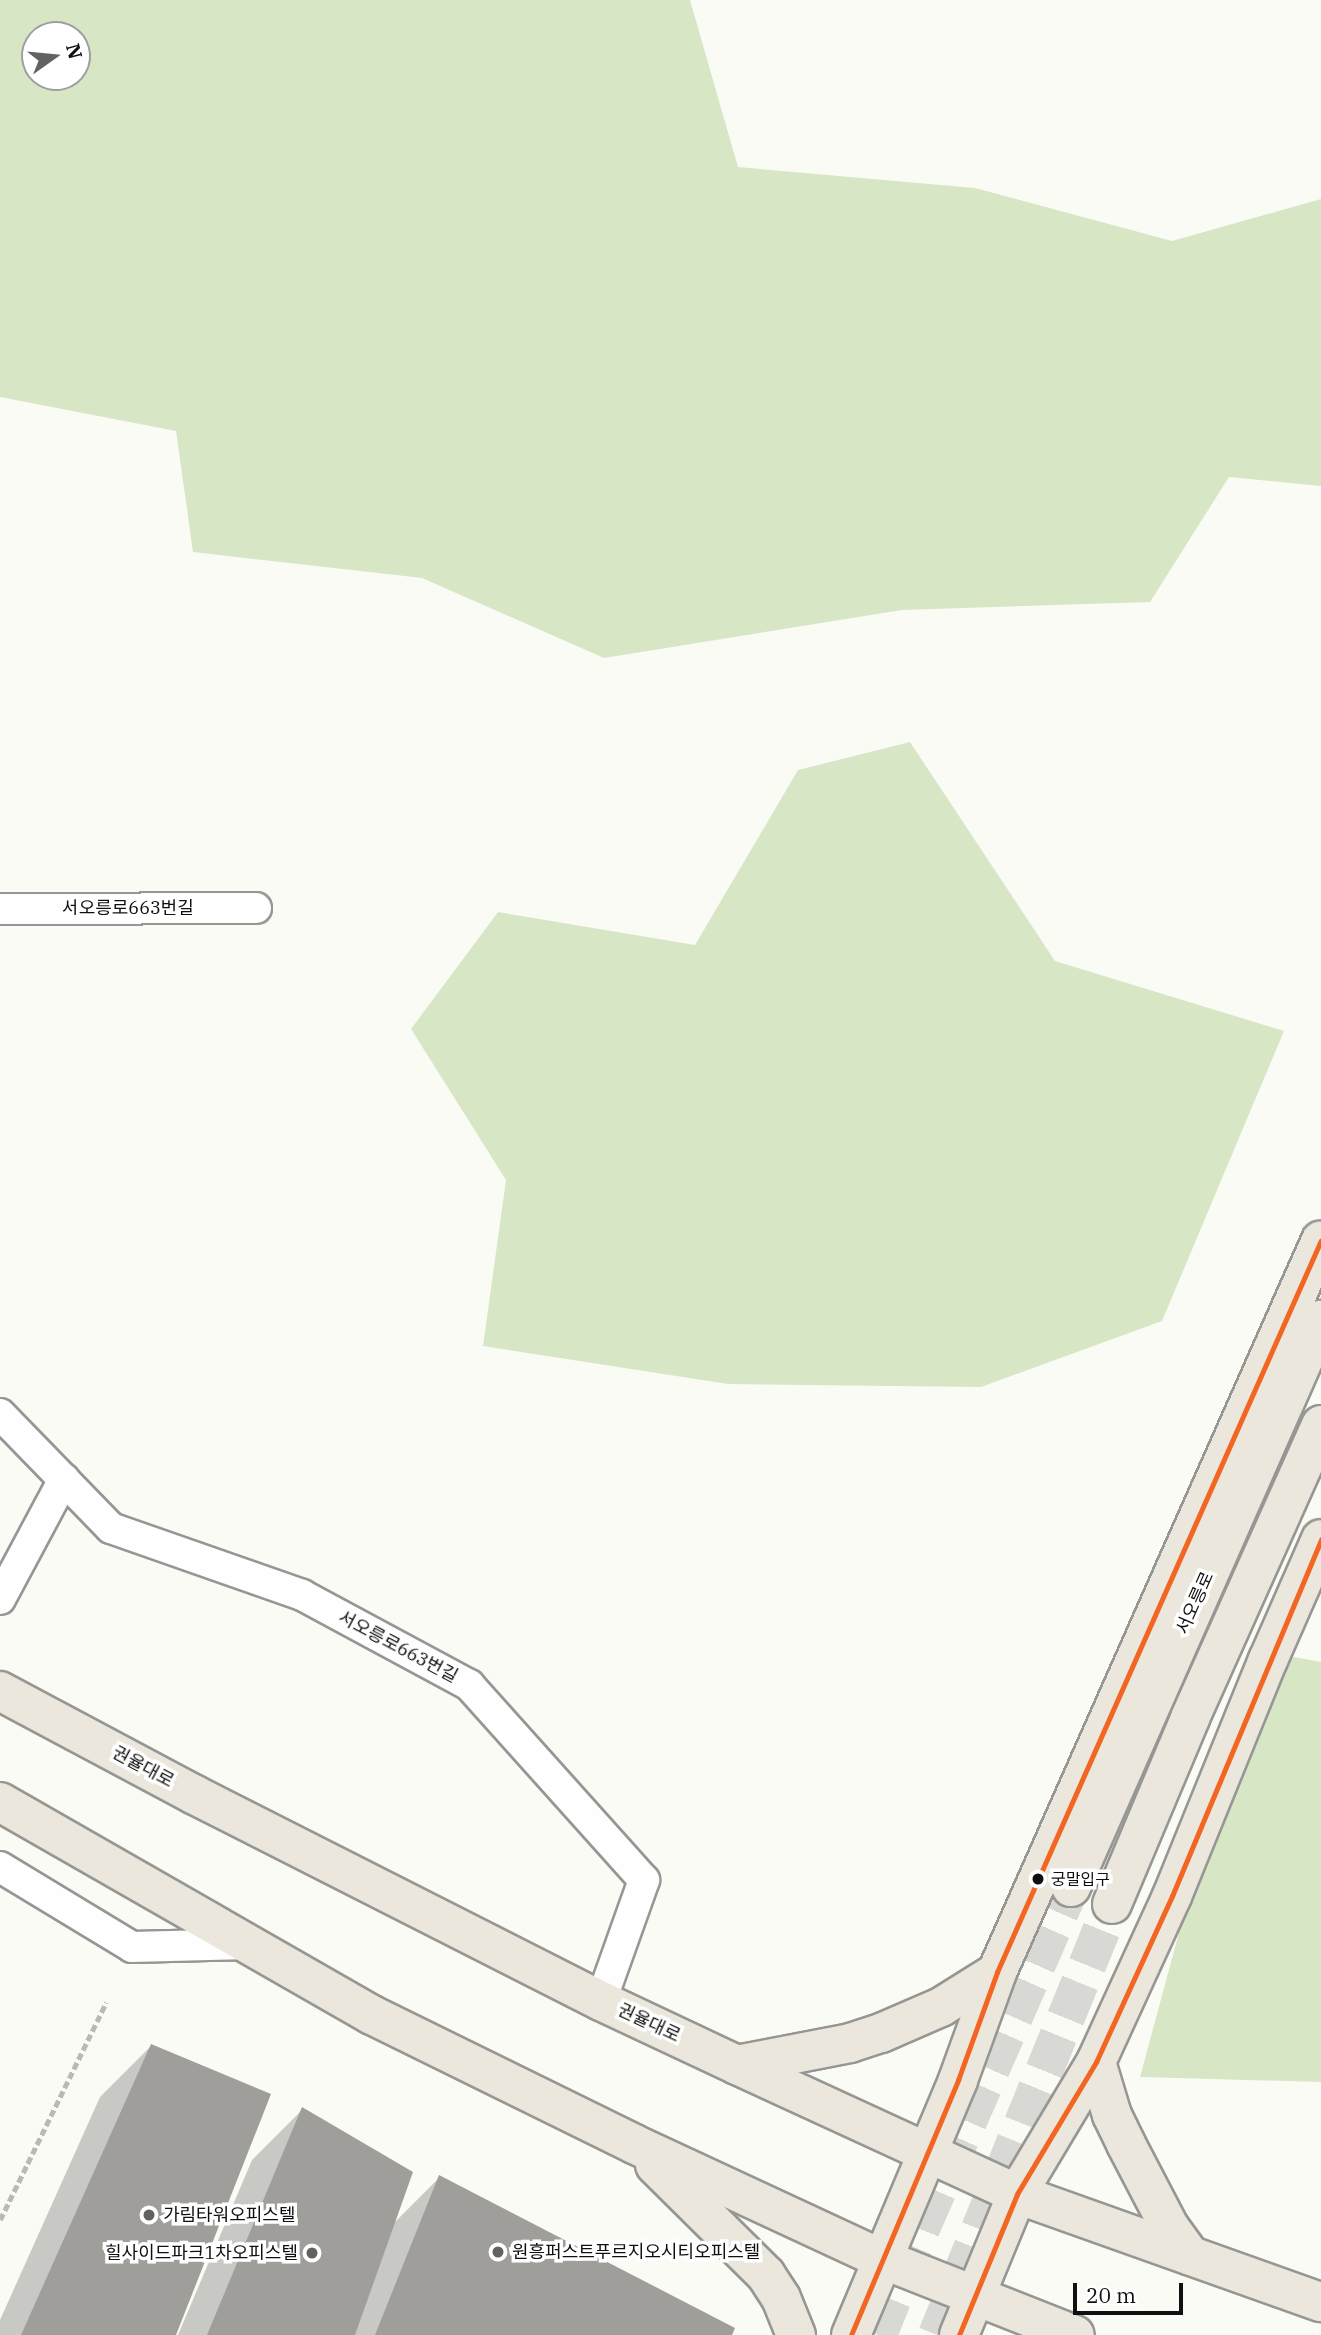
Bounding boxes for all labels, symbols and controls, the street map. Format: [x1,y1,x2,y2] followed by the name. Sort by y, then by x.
[21,21,91,91] north arrow
[61,41,88,61] text: N
[62,897,194,919] street label: 서오릉로663번길
[1172,1568,1218,1638] street label: 서오릉로
[335,1607,461,1687] street label: 서오릉로663번길
[109,1742,177,1792] street label: 권율대로
[1051,1869,1110,1889] place label: 궁말입구
[1031,1872,1045,1886] marker: 궁말입구
[614,1999,684,2047] street label: 권율대로
[163,2204,295,2226] place label: 가림타워오피스텔
[141,2207,157,2223] marker: 가림타워오피스텔
[512,2241,760,2263] place label: 원흥퍼스트푸르지오시티오피스텔
[105,2242,298,2264] place label: 힐사이드파크1차오피스텔
[490,2244,506,2260] marker: 원흥퍼스트푸르지오시티오피스텔
[304,2245,320,2261] marker: 힐사이드파크1차오피스텔
[1076,2268,1186,2312] scale bar
[1086,2281,1136,2309] text: 20 m

